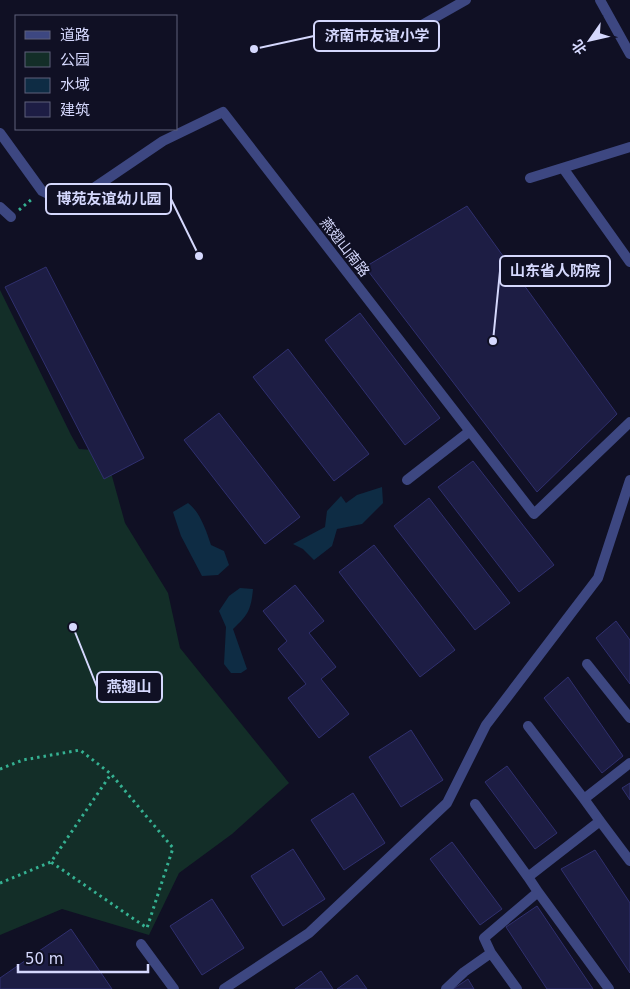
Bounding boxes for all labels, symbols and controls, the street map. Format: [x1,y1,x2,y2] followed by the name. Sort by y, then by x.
[15,15,178,130] legend
[565,15,615,65] north arrow
[314,21,439,51] callout: 济南市友谊小学
[60,26,90,44] text: 道路
[324,27,430,45] text: 济南市友谊小学
[569,37,590,58] text: 北
[60,51,90,69] text: 公园
[60,76,90,94] text: 水域
[60,101,90,119] text: 建筑
[46,184,171,214] callout: 博苑友谊幼儿园
[56,190,162,208] text: 博苑友谊幼儿园
[317,214,373,280] street label: 燕翅山南路
[500,256,610,286] callout: 山东省人防院
[510,262,600,280] text: 山东省人防院
[97,672,162,702] callout: 燕翅山
[106,678,152,696] text: 燕翅山
[18,942,148,974] scale bar
[25,950,63,968] text: 50 m

